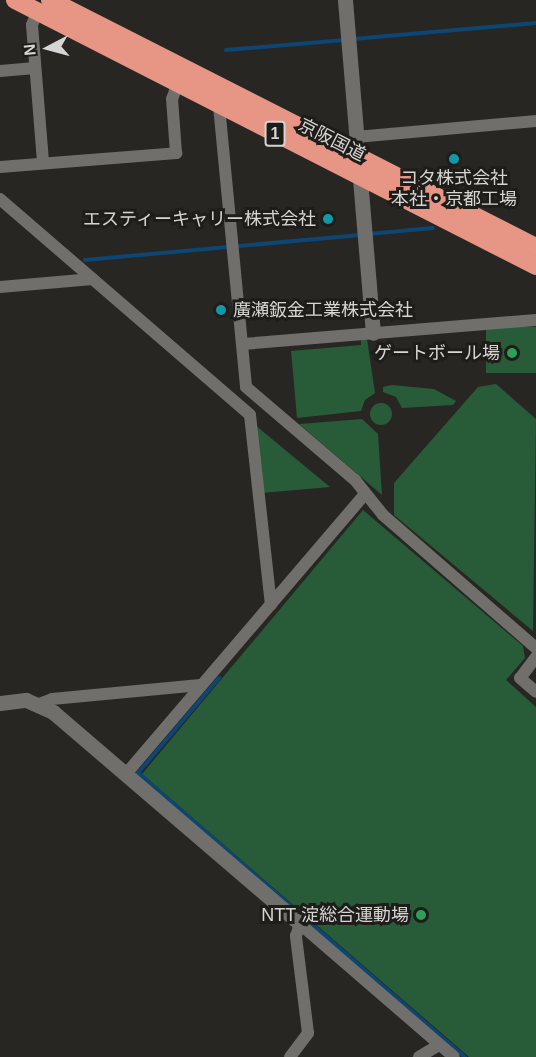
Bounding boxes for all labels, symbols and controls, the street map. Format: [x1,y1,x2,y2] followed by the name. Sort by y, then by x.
[18,18,78,78] north arrow
[21,43,39,57] text: N
[295,114,369,166] street label: 京阪国道
[264,121,286,147] road number: 1
[447,152,461,166] marker: コタ株式会社 本社・京都工場
[391,168,517,210] place label: コタ株式会社 本社・京都工場
[82,208,316,230] place label: エスティーキャリー株式会社
[321,212,335,226] marker: エスティーキャリー株式会社
[233,299,413,321] place label: 廣瀬鈑金工業株式会社
[214,303,228,317] marker: 廣瀬鈑金工業株式会社
[374,342,500,364] place label: ゲートボール場
[505,346,519,360] marker: ゲートボール場
[261,904,409,926] place label: NTT 淀総合運動場
[414,908,428,922] marker: NTT 淀総合運動場

